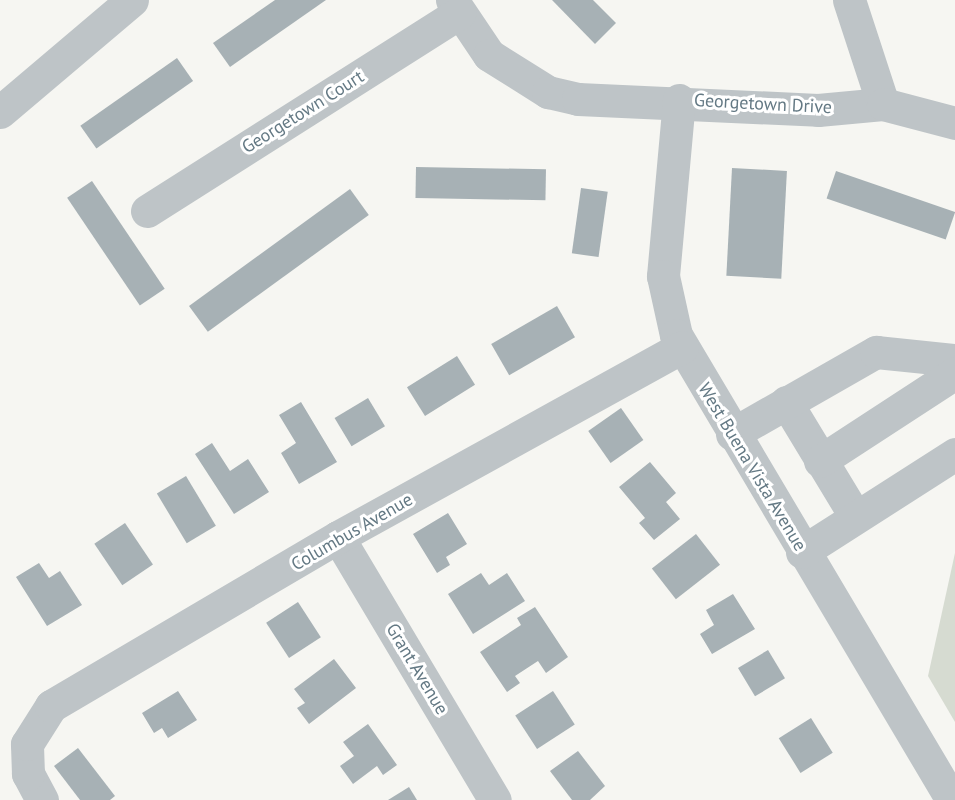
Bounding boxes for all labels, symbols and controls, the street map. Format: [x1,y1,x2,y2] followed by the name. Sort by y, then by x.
[238,66,368,158] street label: Georgetown Court
[693,90,833,118] street label: Georgetown Drive
[693,379,811,555] street label: West Buena Vista Avenue
[287,488,417,576] street label: Columbus Avenue
[381,619,453,719] street label: Grant Avenue

